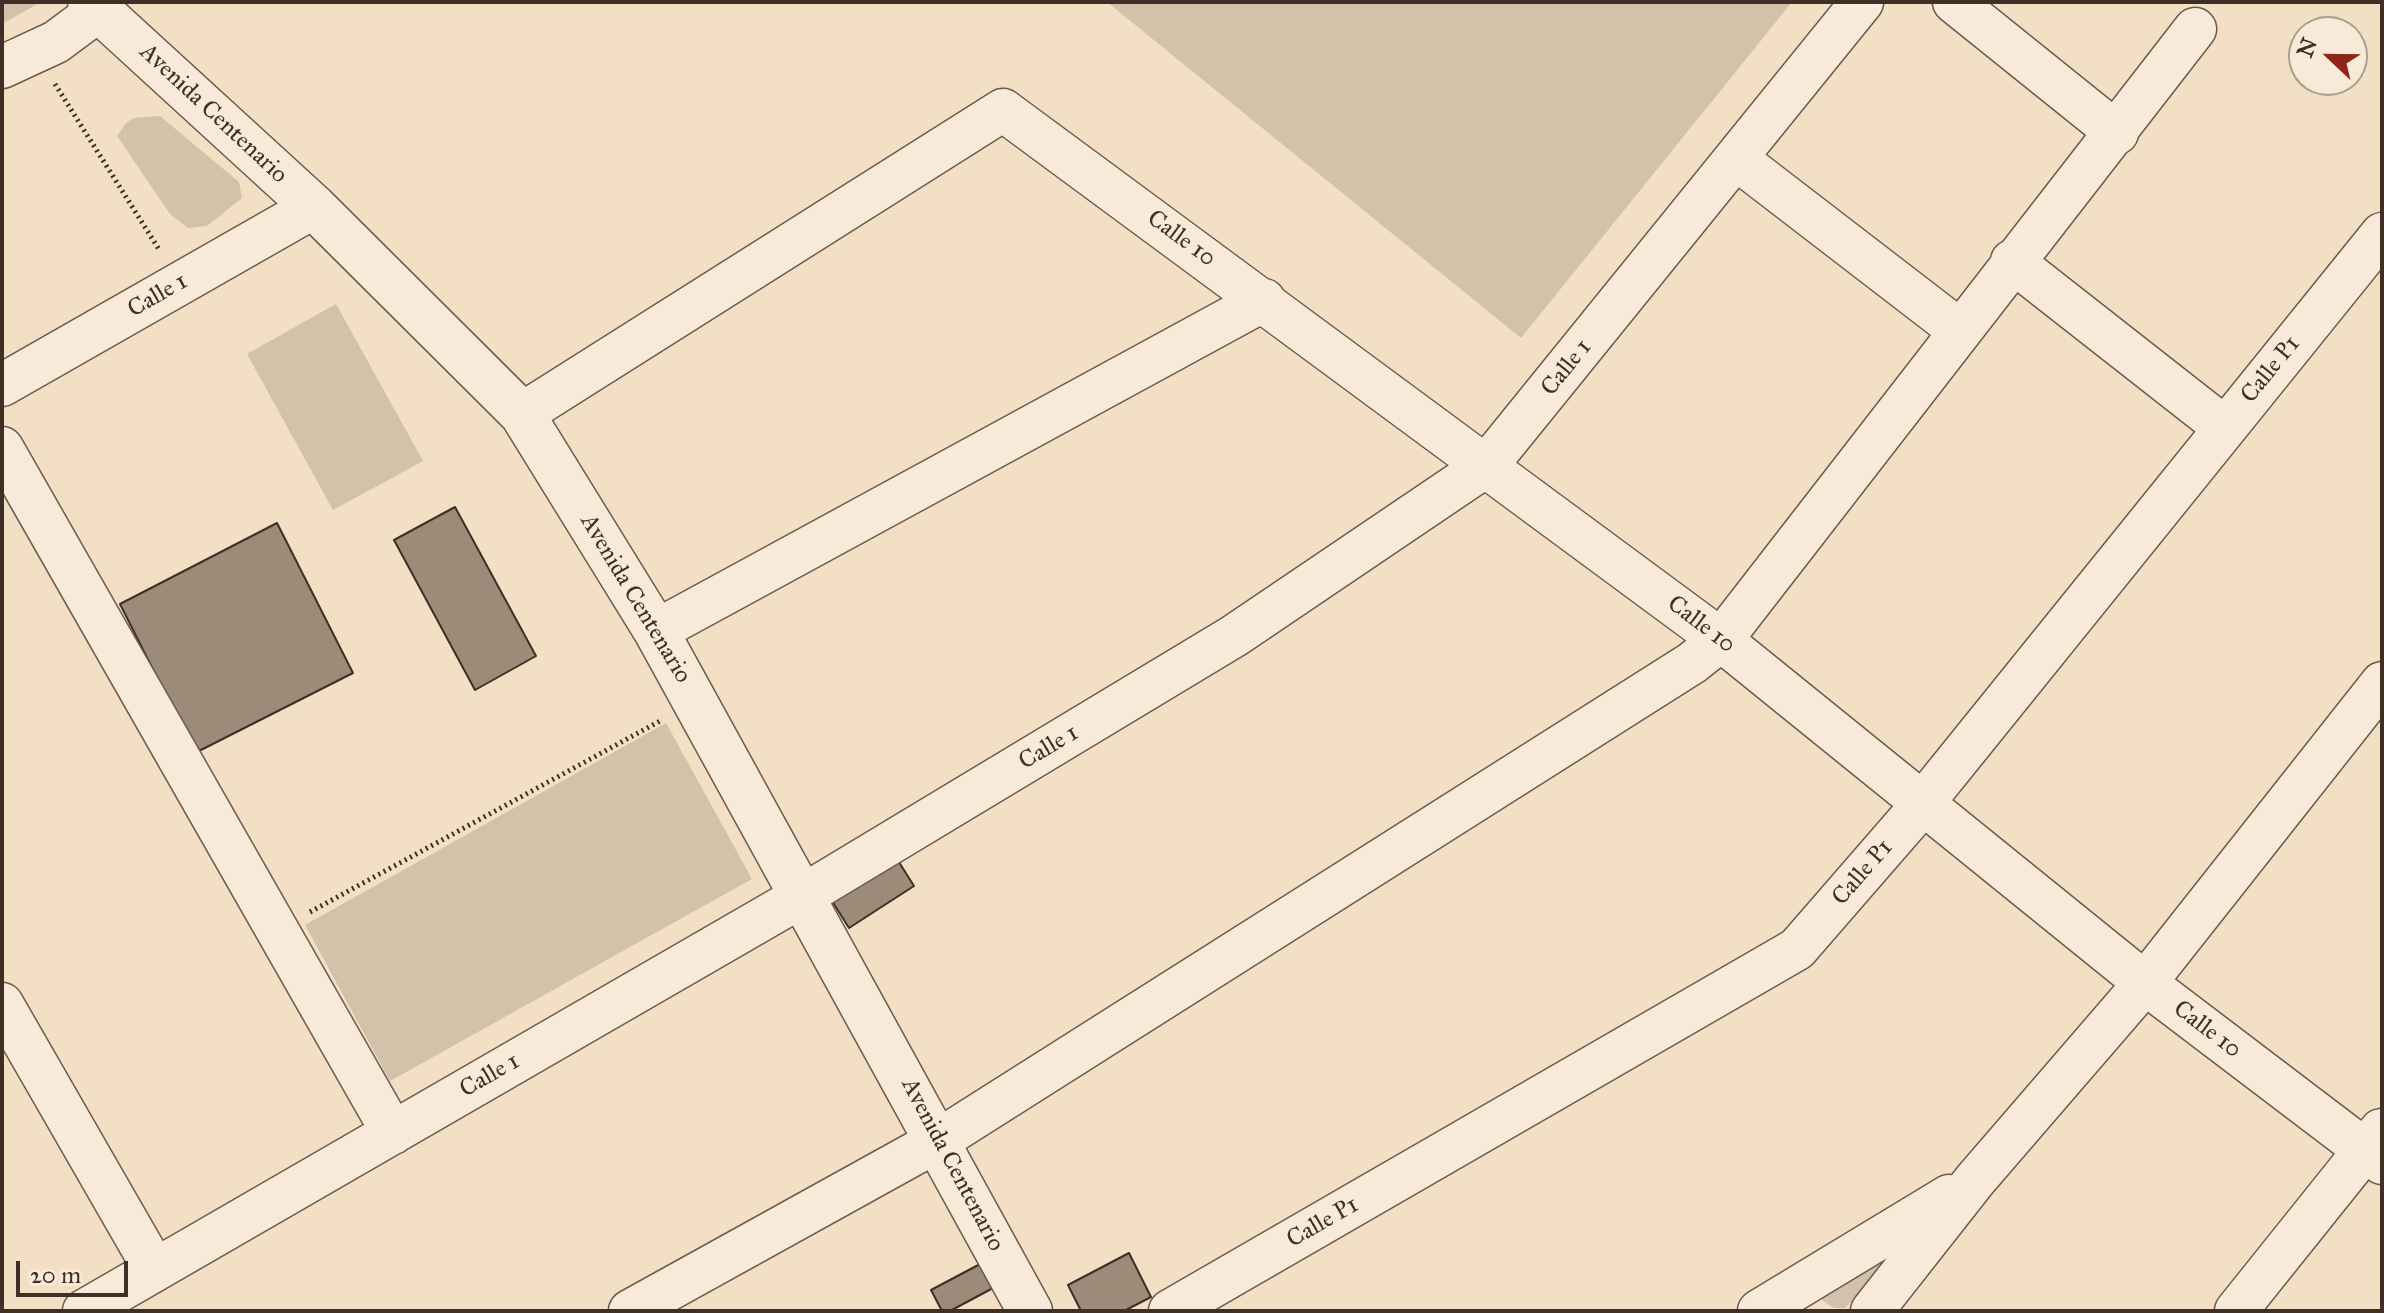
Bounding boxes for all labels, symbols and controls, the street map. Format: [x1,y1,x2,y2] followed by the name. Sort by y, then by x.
[2288,16,2368,96] north arrow
[2291,34,2323,61] text: N
[133,38,293,190] street label: Avenida Centenario
[1141,204,1221,274] street label: Calle 10
[123,268,193,324] street label: Calle 1
[2235,331,2307,409] street label: Calle P1
[1536,334,1598,402] street label: Calle 1
[573,509,697,689] street label: Avenida Centenario
[1661,590,1741,660] street label: Calle 10
[1014,719,1084,777] street label: Calle 1
[1827,834,1899,912] street label: Calle P1
[2167,995,2247,1065] street label: Calle 10
[455,1048,525,1104] street label: Calle 1
[894,1074,1010,1256] street label: Avenida Centenario
[1282,1191,1364,1255] street label: Calle P1
[20,1245,132,1295] scale bar
[30,1260,81,1290] text: 20 m

